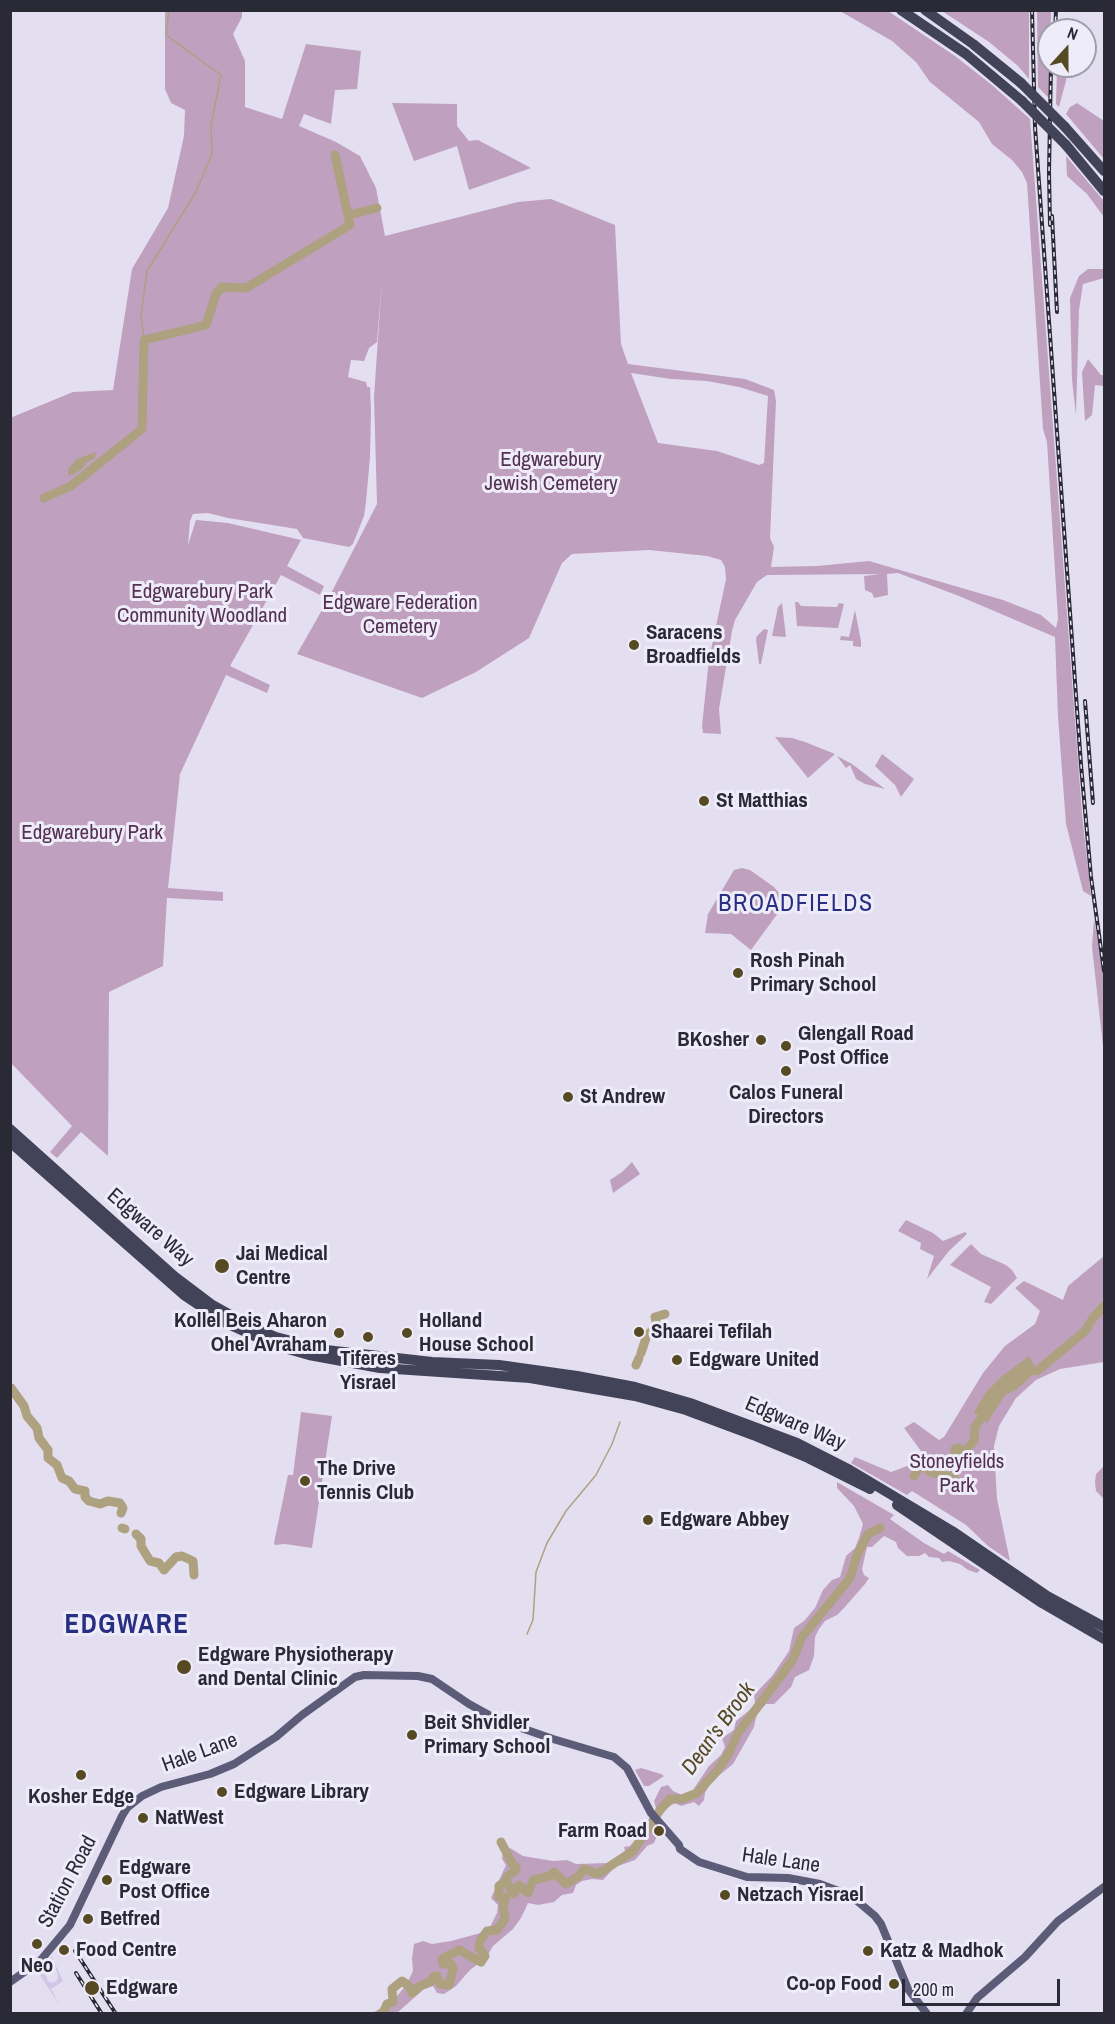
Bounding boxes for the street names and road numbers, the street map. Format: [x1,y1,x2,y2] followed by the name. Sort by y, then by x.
[102,1184,198,1272] street label: Edgware Way
[741,1392,849,1456] street label: Edgware Way
[159,1728,241,1778] street label: Hale Lane
[33,1832,103,1932] street label: Station Road
[740,1843,822,1879] street label: Hale Lane

